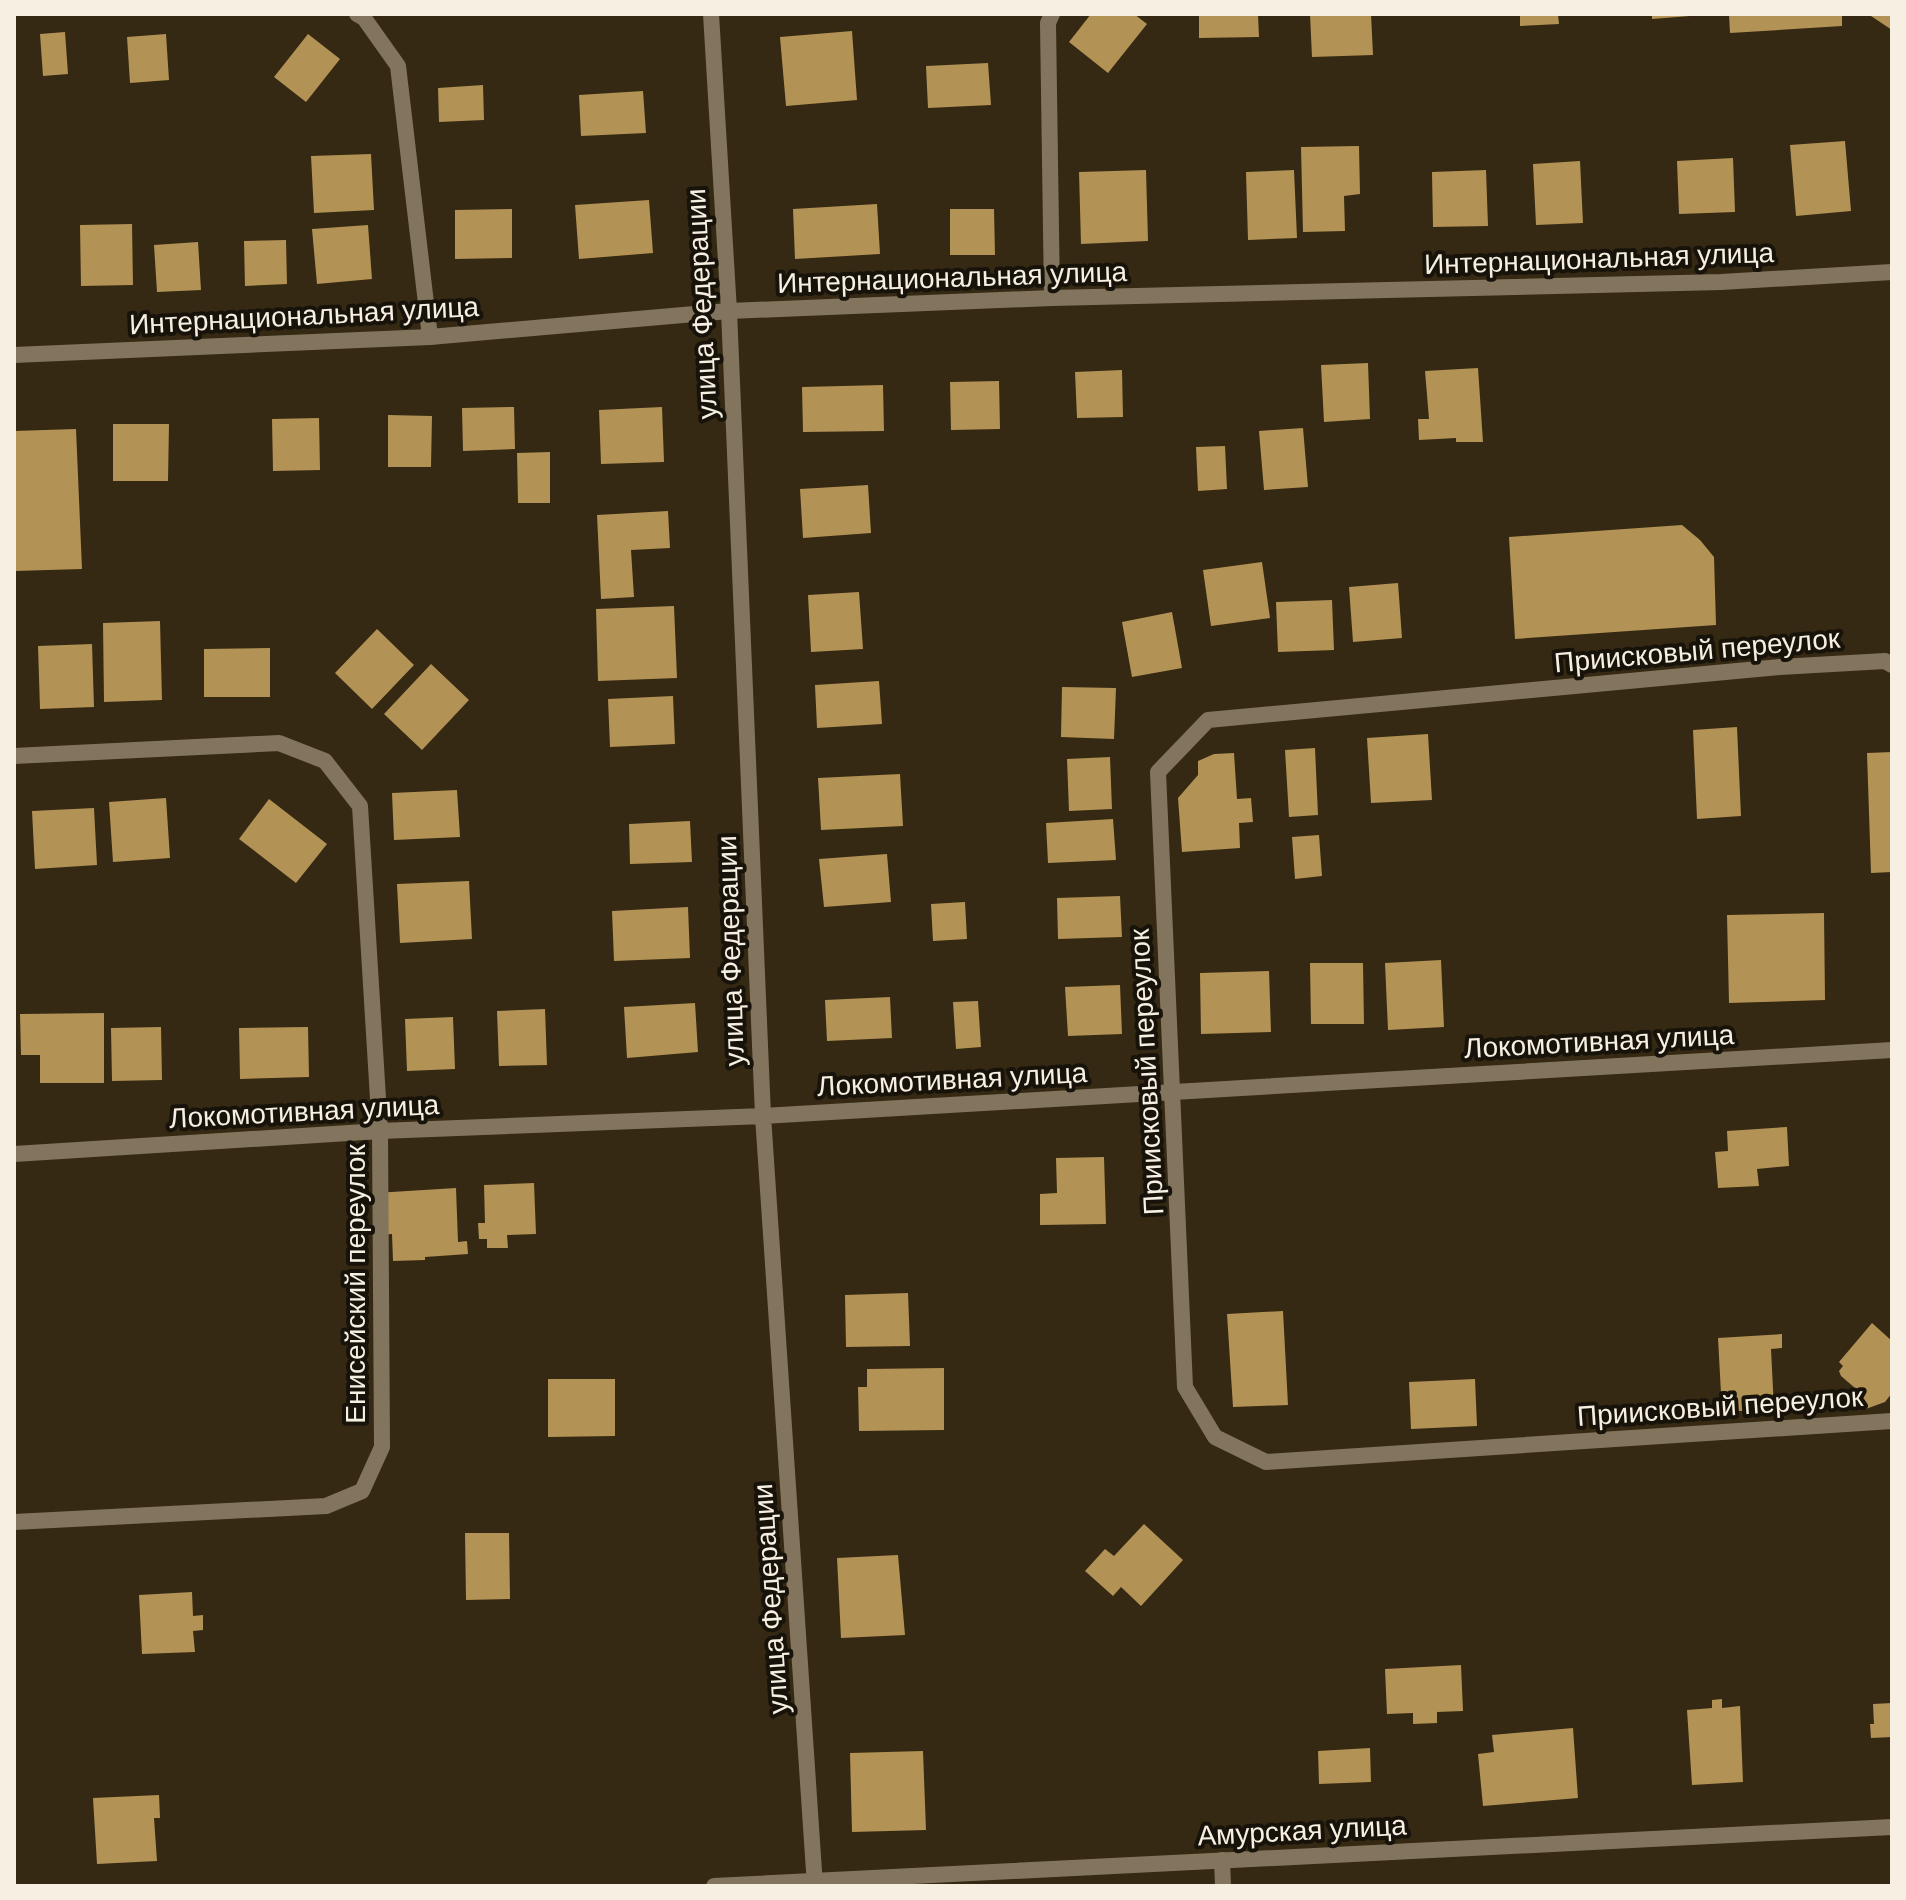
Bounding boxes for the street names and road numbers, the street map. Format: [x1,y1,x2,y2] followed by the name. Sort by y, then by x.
[677,188,726,420] street label: улица Федерации
[1423,234,1775,283] street label: Интернациональная улица
[776,253,1128,302] street label: Интернациональная улица
[128,288,480,343] street label: Интернациональная улица
[1553,620,1842,681] street label: Приисковый переулок
[708,835,753,1067] street label: улица Федерации
[1120,927,1172,1216] street label: Приисковый переулок
[1463,1016,1735,1067] street label: Локомотивная улица
[816,1054,1088,1105] street label: Локомотивная улица
[168,1086,440,1137] street label: Локомотивная улица
[337,1144,374,1424] street label: Енисейский переулок
[1576,1378,1865,1435] street label: Приисковый переулок
[744,1482,797,1715] street label: улица Федерации
[1196,1807,1408,1854] street label: Амурская улица

